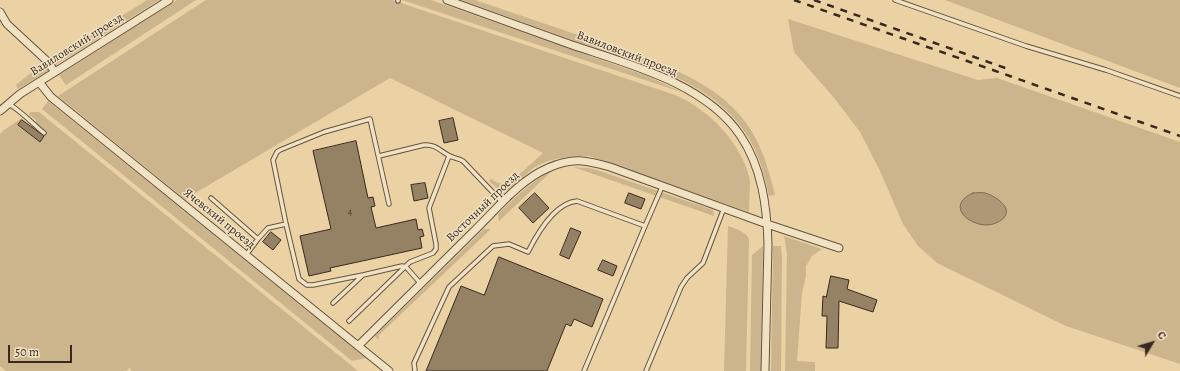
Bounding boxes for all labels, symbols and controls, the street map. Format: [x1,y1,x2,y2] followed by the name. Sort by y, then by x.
[28,11,126,79] street label: Вавиловский проезд
[575,28,679,80] street label: Вавиловский проезд
[444,169,522,245] street label: Восточный проезд
[180,186,258,252] street label: Ячевский проезд
[348,207,352,219] house number: 4
[1132,323,1172,363] north arrow
[1154,328,1170,343] text: С
[10,337,74,363] scale bar
[15,344,39,360] text: 50 m

